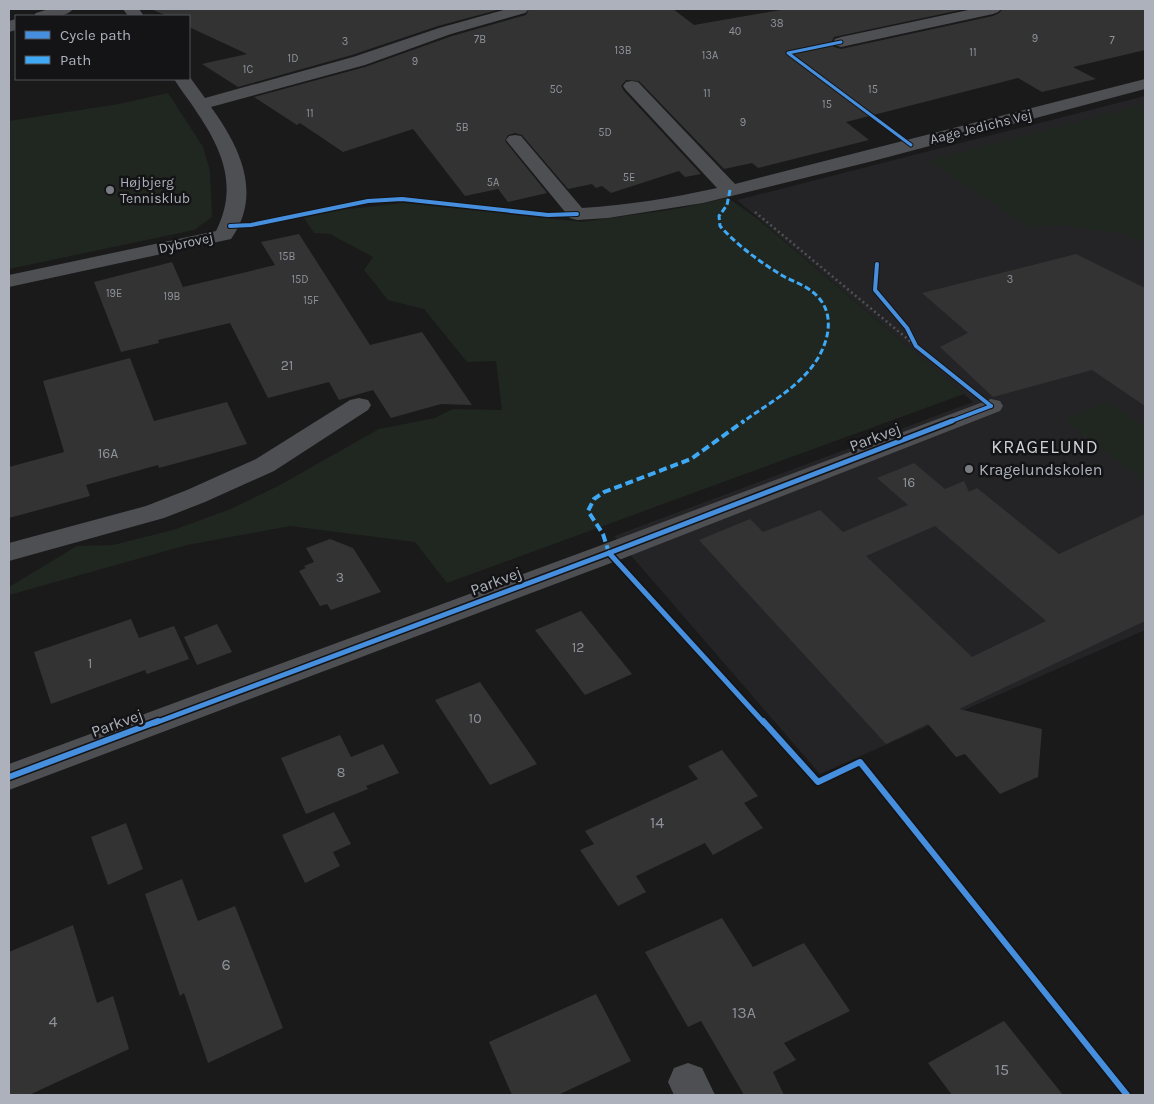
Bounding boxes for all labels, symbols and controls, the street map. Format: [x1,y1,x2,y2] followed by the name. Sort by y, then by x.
[15,15,190,80] legend
[770,17,784,30] house number: 38
[729,25,741,38] house number: 40
[60,26,131,44] text: Cycle path
[1032,32,1038,45] house number: 9
[474,33,486,46] house number: 7B
[1109,34,1115,47] house number: 7
[342,35,348,48] house number: 3
[615,44,632,57] house number: 13B
[969,46,977,59] house number: 11
[702,49,719,62] house number: 13A
[60,51,91,69] text: Path
[288,52,298,65] house number: 1D
[412,55,418,68] house number: 9
[243,63,253,76] house number: 1C
[550,83,563,96] house number: 5C
[868,83,878,96] house number: 15
[703,87,711,100] house number: 11
[822,98,832,111] house number: 15
[928,106,1034,148] street label: Aage Jedichs Vej
[306,107,314,120] house number: 11
[740,116,746,129] house number: 9
[455,121,469,134] house number: 5B
[598,126,612,139] house number: 5D
[623,171,635,184] house number: 5E
[120,174,190,207] place label: Højbjerg Tennisklub
[487,176,500,189] house number: 5A
[104,184,116,196] marker: Højbjerg Tennisklub
[157,229,215,257] street label: Dybrovej
[279,250,296,263] house number: 15B
[291,273,309,286] house number: 15D
[1007,273,1013,286] house number: 3
[106,287,122,300] house number: 19E
[164,290,181,303] house number: 19B
[303,294,319,307] house number: 15F
[281,357,293,374] house number: 21
[847,418,903,456] street label: Parkvej
[991,436,1099,458] district label: KRAGELUND
[98,445,118,462] house number: 16A
[979,460,1102,479] place label: Kragelundskolen
[963,463,975,475] marker: Kragelundskolen
[903,474,915,491] house number: 16
[468,562,524,600] street label: Parkvej
[336,569,344,586] house number: 3
[572,639,584,656] house number: 12
[88,655,92,672] house number: 1
[88,705,146,741] street label: Parkvej
[469,710,481,727] house number: 10
[337,764,345,781] house number: 8
[650,813,664,832] house number: 14
[221,955,231,974] house number: 6
[732,1003,756,1022] house number: 13A
[49,1012,58,1031] house number: 4
[995,1060,1009,1079] house number: 15

